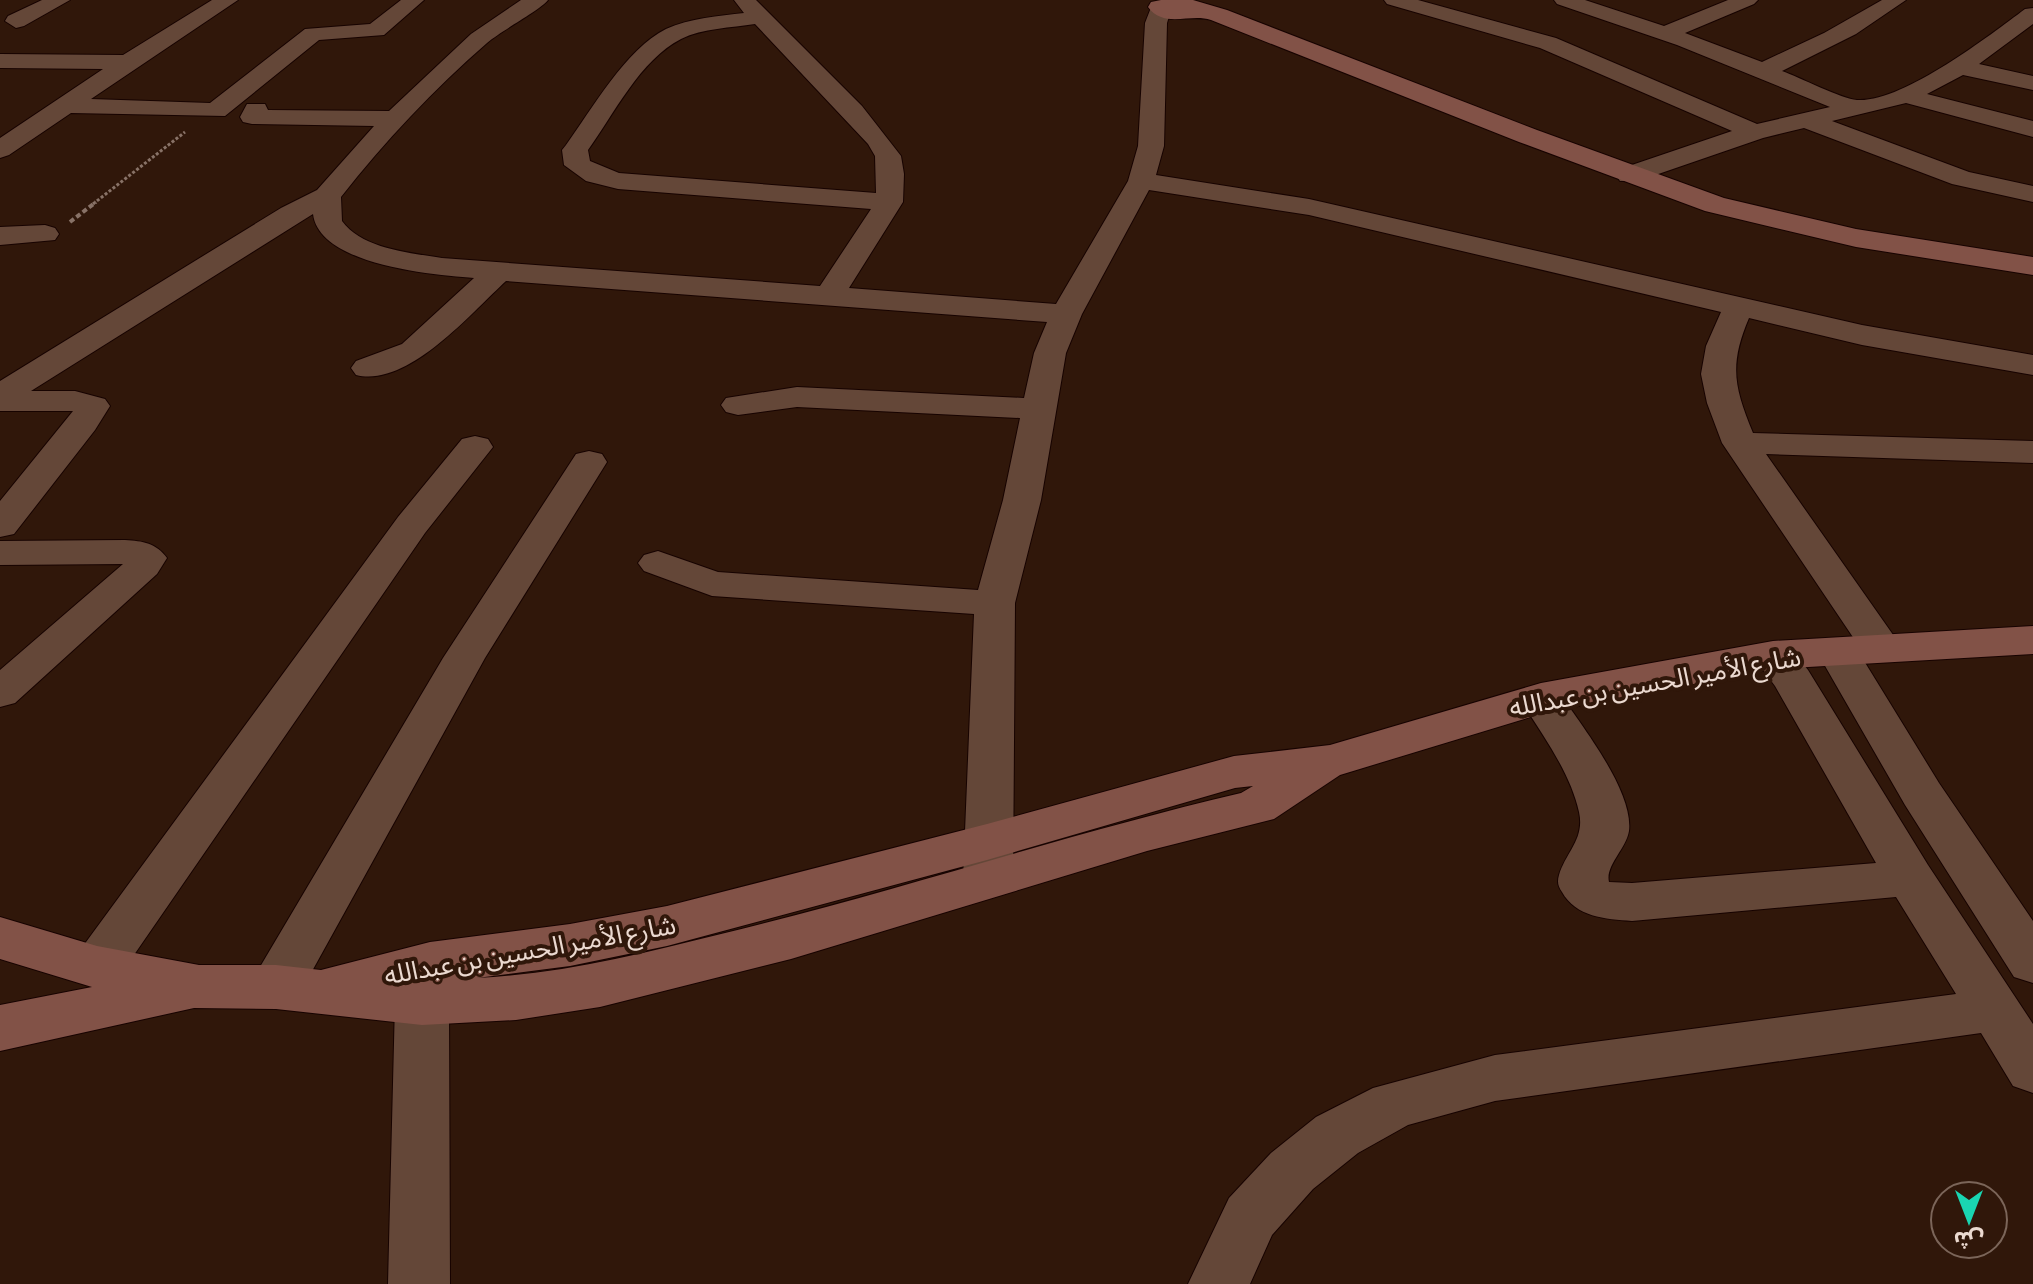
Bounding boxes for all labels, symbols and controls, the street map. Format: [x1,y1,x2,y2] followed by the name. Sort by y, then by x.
[1507,642,1804,726] street label: شارع الأمير الحسين بن عبدالله
[382,910,679,994] street label: شارع الأمير الحسين بن عبدالله
[1929,1180,2009,1260] north arrow
[1954,1227,1984,1253] text: ش

